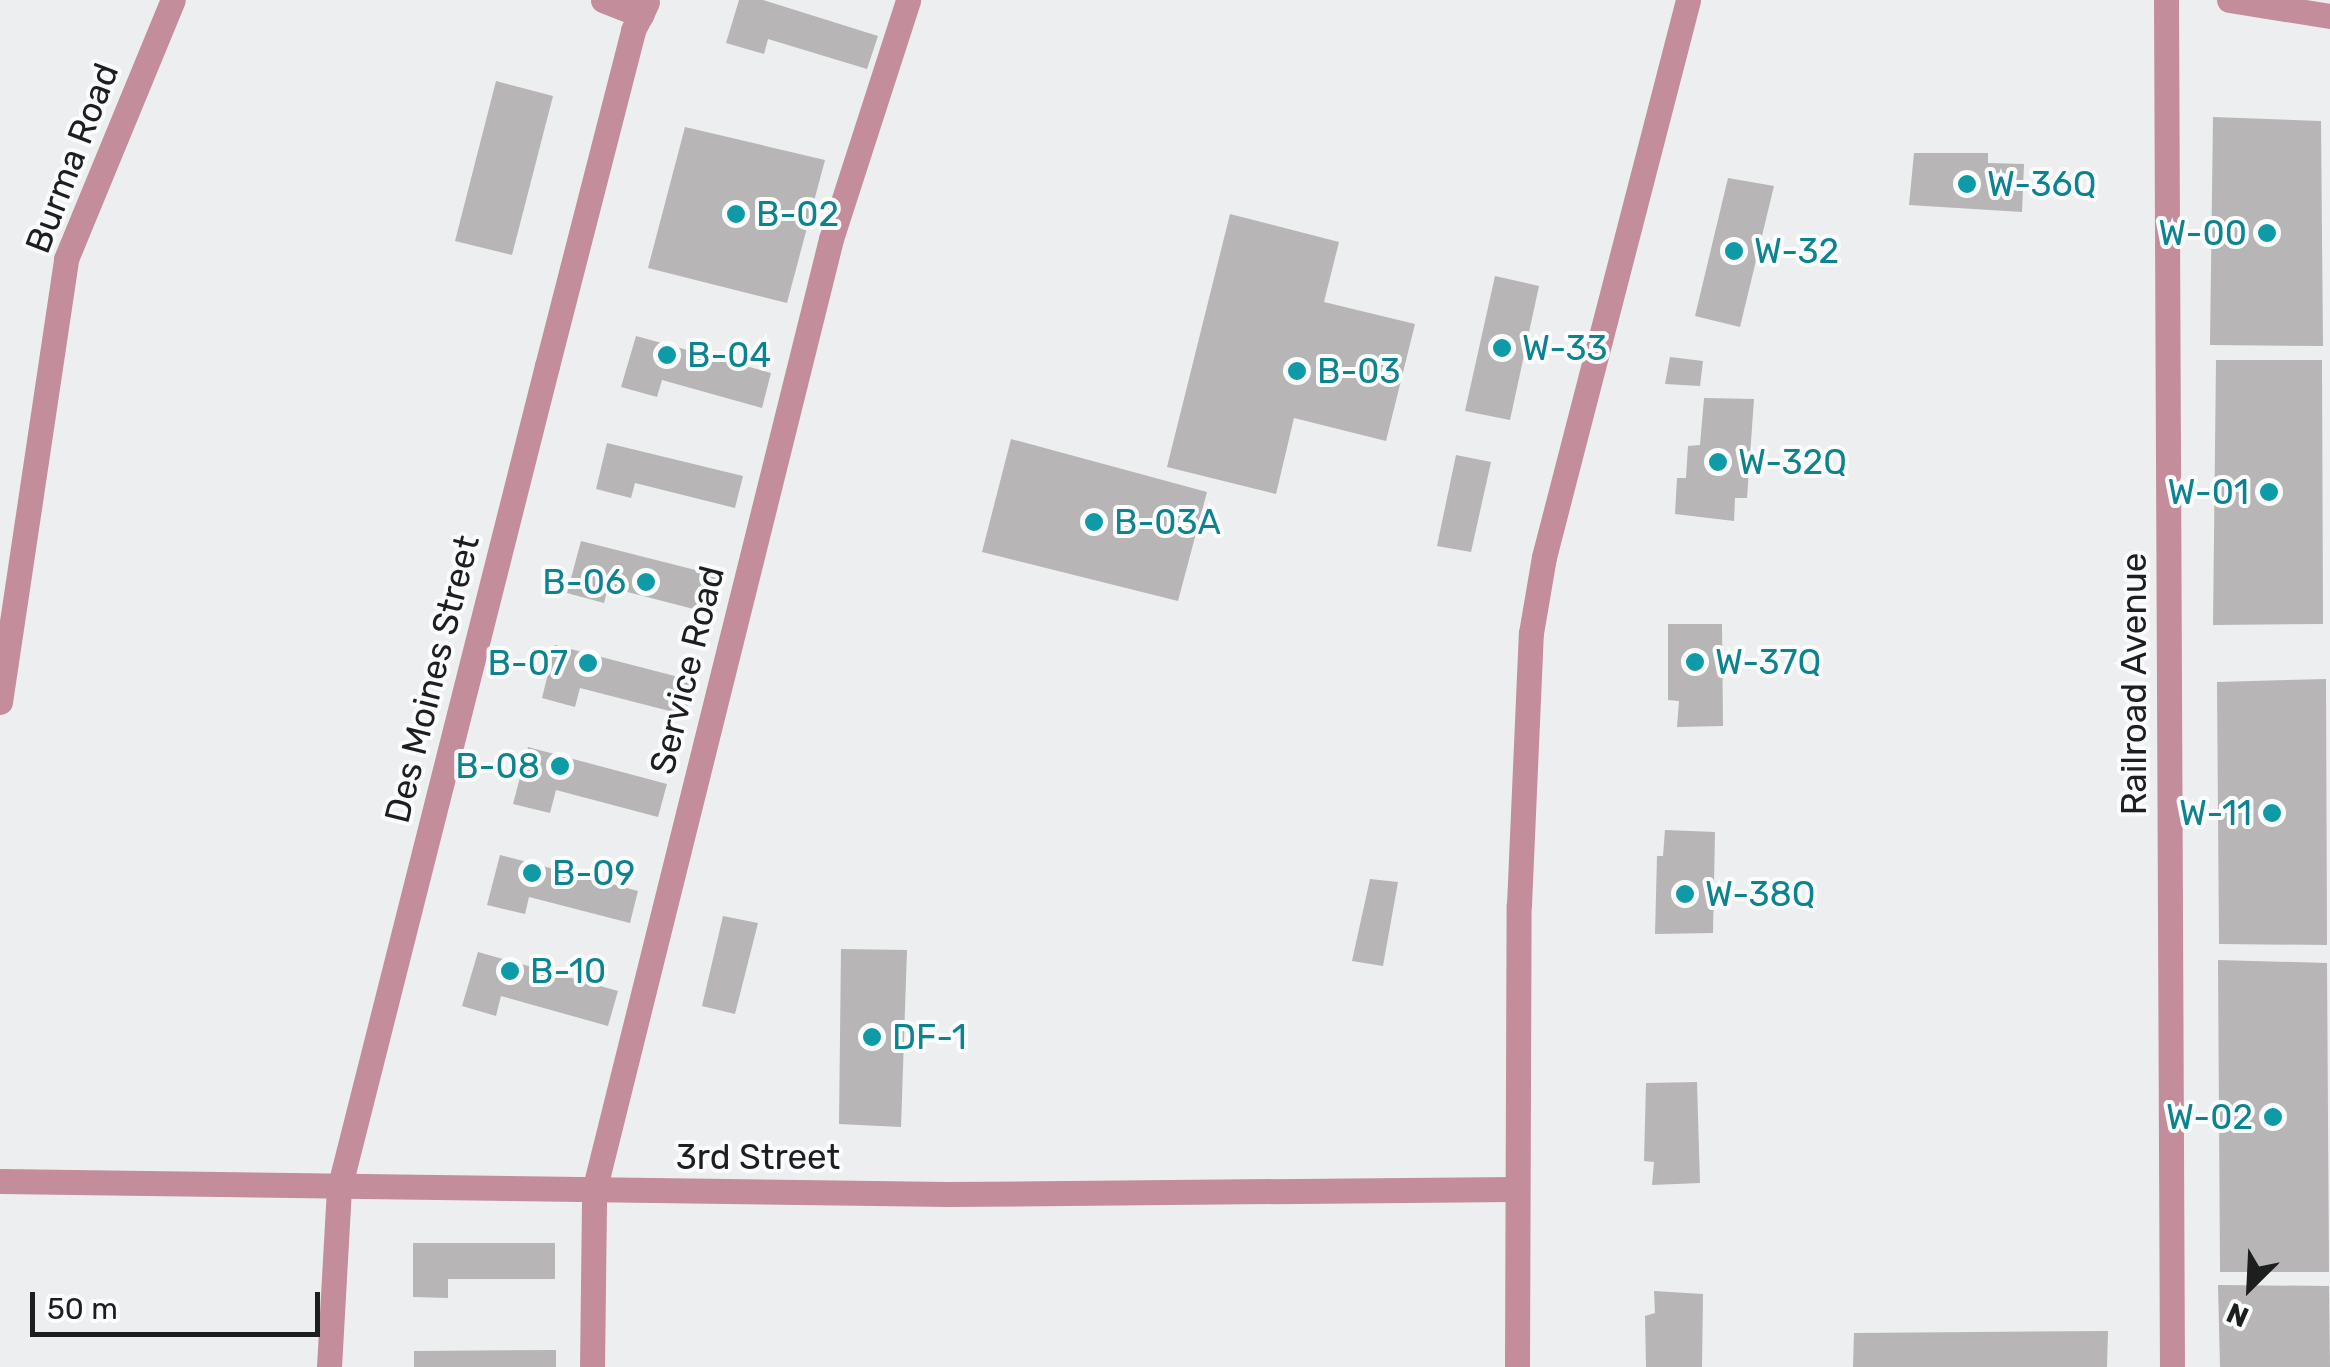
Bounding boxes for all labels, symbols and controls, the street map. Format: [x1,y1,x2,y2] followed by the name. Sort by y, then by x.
[17,57,127,259] street label: Burma Road
[1987,163,2096,205] place label: W-36Q
[1956,173,1978,195] marker: W-36Q
[756,193,839,235] place label: B-02
[725,203,747,225] marker: B-02
[2158,212,2247,254] place label: W-00
[2256,222,2278,244] marker: W-00
[1754,230,1839,272] place label: W-32
[1723,240,1745,262] marker: W-32
[1522,327,1608,369] place label: W-33
[687,334,771,376] place label: B-04
[1491,337,1513,359] marker: W-33
[656,344,678,366] marker: B-04
[1317,350,1401,392] place label: B-03
[1286,360,1308,382] marker: B-03
[1738,441,1847,483] place label: W-32Q
[1707,451,1729,473] marker: W-32Q
[2167,471,2249,513] place label: W-01
[2258,481,2280,503] marker: W-01
[1114,501,1221,543] place label: B-03A
[1083,511,1105,533] marker: B-03A
[376,531,488,827] street label: Des Moines Street
[2113,552,2155,816] street label: Railroad Avenue
[542,561,626,603] place label: B-06
[641,562,733,778] street label: Service Road
[635,571,657,593] marker: B-06
[1715,641,1821,683] place label: W-37Q
[488,642,568,684] place label: B-07
[1684,651,1706,673] marker: W-37Q
[577,652,599,674] marker: B-07
[455,745,540,787] place label: B-08
[549,755,571,777] marker: B-08
[2179,792,2252,834] place label: W-11
[2261,802,2283,824] marker: W-11
[552,852,635,894] place label: B-09
[521,862,543,884] marker: B-09
[1705,873,1816,915] place label: W-38Q
[1674,883,1696,905] marker: W-38Q
[530,950,606,992] place label: B-10
[499,960,521,982] marker: B-10
[892,1016,967,1058] place label: DF-1
[861,1026,883,1048] marker: DF-1
[2166,1096,2253,1138] place label: W-02
[2262,1106,2284,1128] marker: W-02
[676,1136,840,1178] street label: 3rd Street
[2200,1237,2300,1337] north arrow
[35,1272,325,1334] scale bar
[47,1291,118,1327] text: 50 m
[2222,1296,2254,1334] text: N

